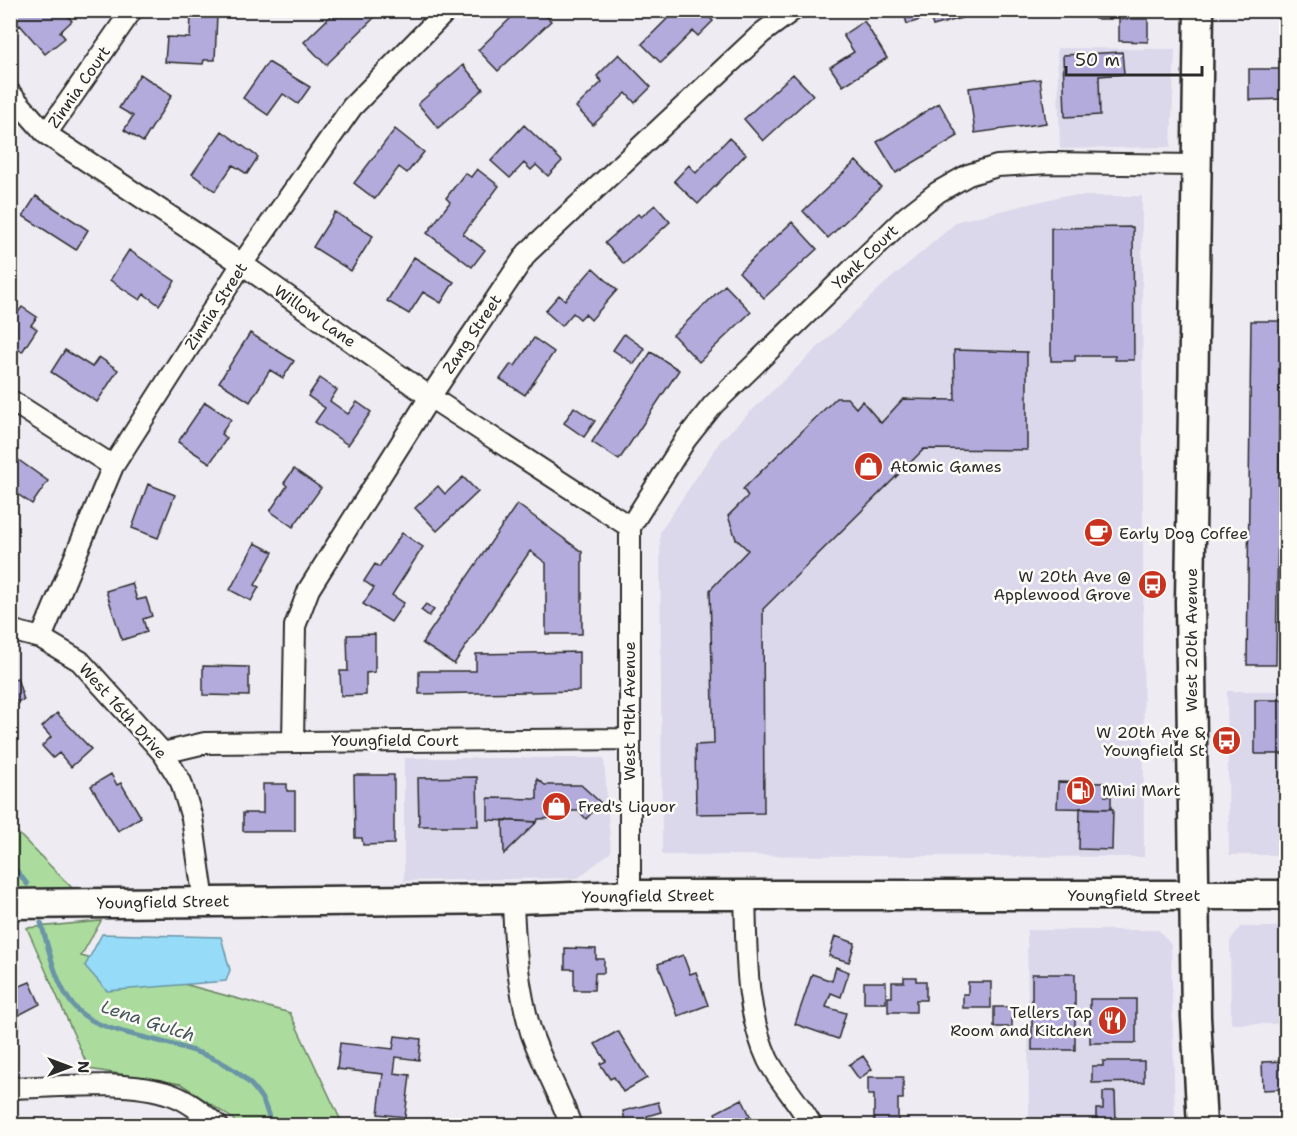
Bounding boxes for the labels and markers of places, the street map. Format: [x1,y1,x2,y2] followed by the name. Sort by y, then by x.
[853,450,885,482] shop icon: Atomic Games
[890,456,1002,477] place label: Atomic Games
[1082,517,1114,549] cafe icon: Early Dog Coffee
[1119,523,1248,544] place label: Early Dog Coffee
[993,566,1131,605] place label: W 20th Ave @ Applewood Grove
[1136,569,1168,601] bus stop icon: W 20th Ave @ Applewood Grove
[1096,722,1206,761] place label: W 20th Ave & Youngfield St
[1210,725,1242,757] bus stop icon: W 20th Ave & Youngfield St
[1065,774,1097,806] fuel station icon: Mini Mart
[1102,780,1180,801] place label: Mini Mart
[541,790,573,822] shop icon: Fred's Liquor
[578,796,676,817] place label: Fred's Liquor
[950,1002,1092,1041] place label: Tellers Tap Room and Kitchen
[1097,1005,1129,1037] restaurant icon: Tellers Tap Room and Kitchen

